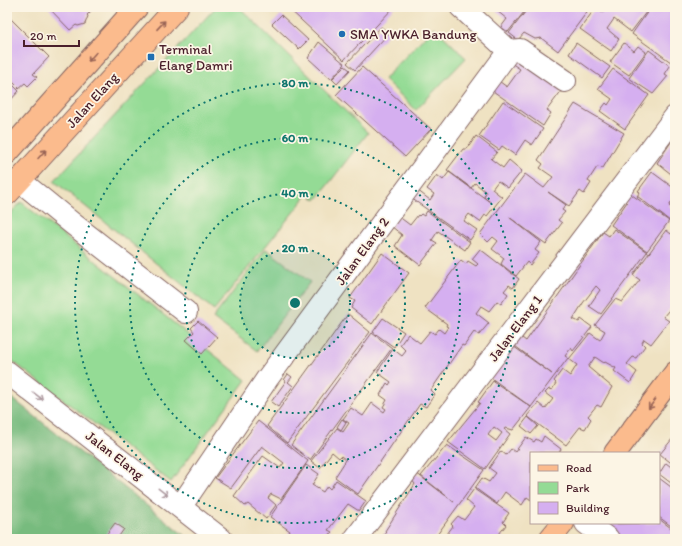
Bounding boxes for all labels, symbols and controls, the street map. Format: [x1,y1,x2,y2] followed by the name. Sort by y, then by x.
[156,20,165,30] one-way arrow
[24,22,79,48] scale bar
[350,26,478,43] place label: SMA YWKA Bandung
[30,29,57,43] text: 20 m
[337,29,347,39] marker: SMA YWKA Bandung
[159,41,233,74] place label: Terminal Elang Damri
[88,52,97,62] one-way arrow
[146,52,156,62] marker: Terminal Elang Damri
[63,68,122,132] street label: Jalan Elang
[282,76,309,90] text: 80 m
[282,131,309,145] text: 60 m
[38,149,47,160] one-way arrow
[281,186,310,200] text: 40 m
[332,214,393,289] street label: Jalan Elang 2
[282,241,309,255] text: 20 m
[485,291,546,365] street label: Jalan Elang 1
[288,296,302,310] centre of rings
[32,391,43,400] one-way arrow
[647,398,656,409] one-way arrow
[82,427,148,484] street label: Jalan Elang
[530,452,660,524] legend
[566,461,592,475] text: Road
[566,481,590,495] text: Park
[157,488,168,497] one-way arrow
[566,501,610,515] text: Building

